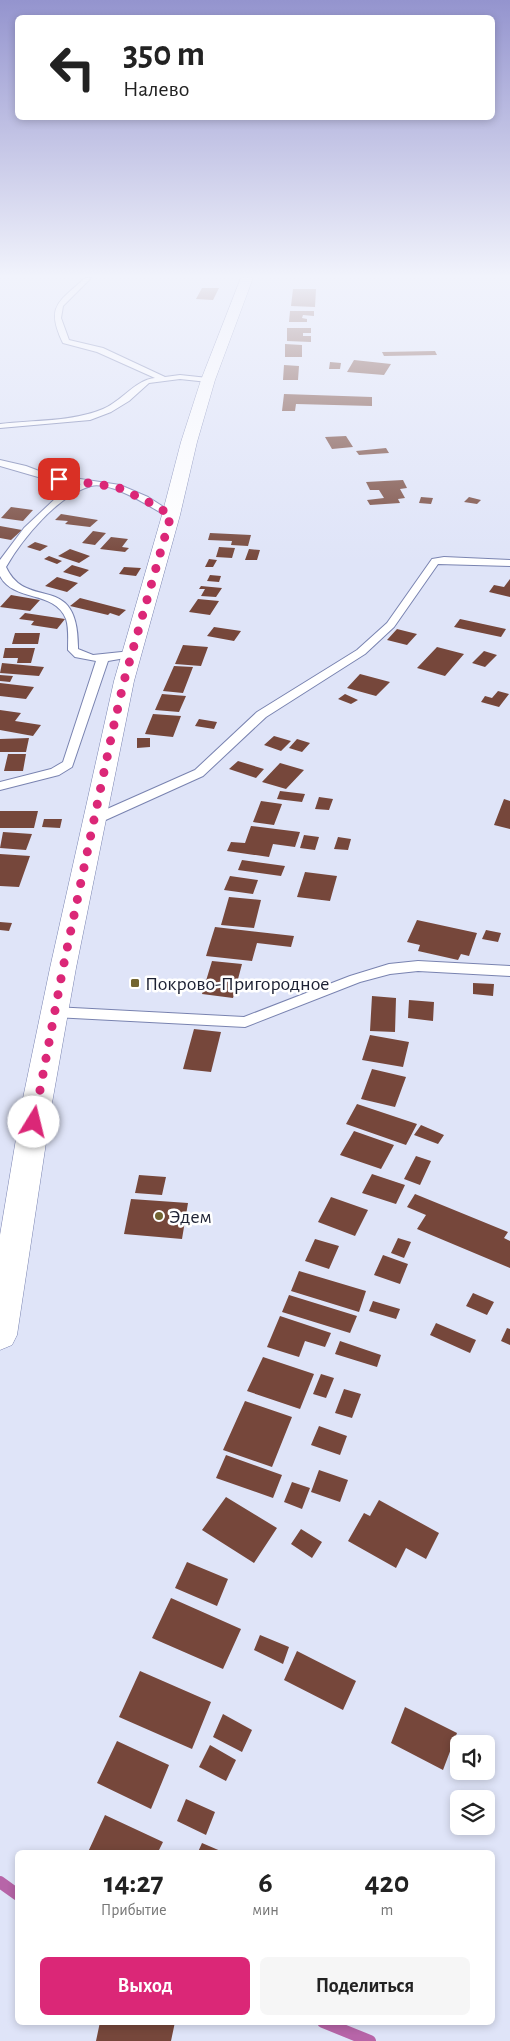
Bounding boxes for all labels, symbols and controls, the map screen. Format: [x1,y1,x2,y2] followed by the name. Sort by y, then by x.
[40,35,105,100] icon: left
[123,37,205,72] text: 350 m
[123,78,189,100] text: Налево
[38,458,80,500] pin
[45,465,73,493] icon: arrive
[145,974,330,994] place label: Покрово-Пригородное
[129,977,141,989] marker: Покрово-Пригородное
[7,1095,59,1147] position arrow
[169,1207,212,1227] place label: Эдем
[153,1210,165,1222] marker: Эдем
[450,1735,495,1835] map controls
[450,1735,495,1780] button: sound
[450,1790,495,1835] button: layers
[104,1868,164,1898] text: 14:27
[258,1868,273,1898] text: 6
[364,1868,409,1898] text: 420
[101,1902,167,1918] text: Прибытие
[252,1902,279,1918] text: мин
[380,1902,393,1918] text: m
[40,1957,250,2015] button: Выход
[260,1957,470,2015] button: Поделиться

